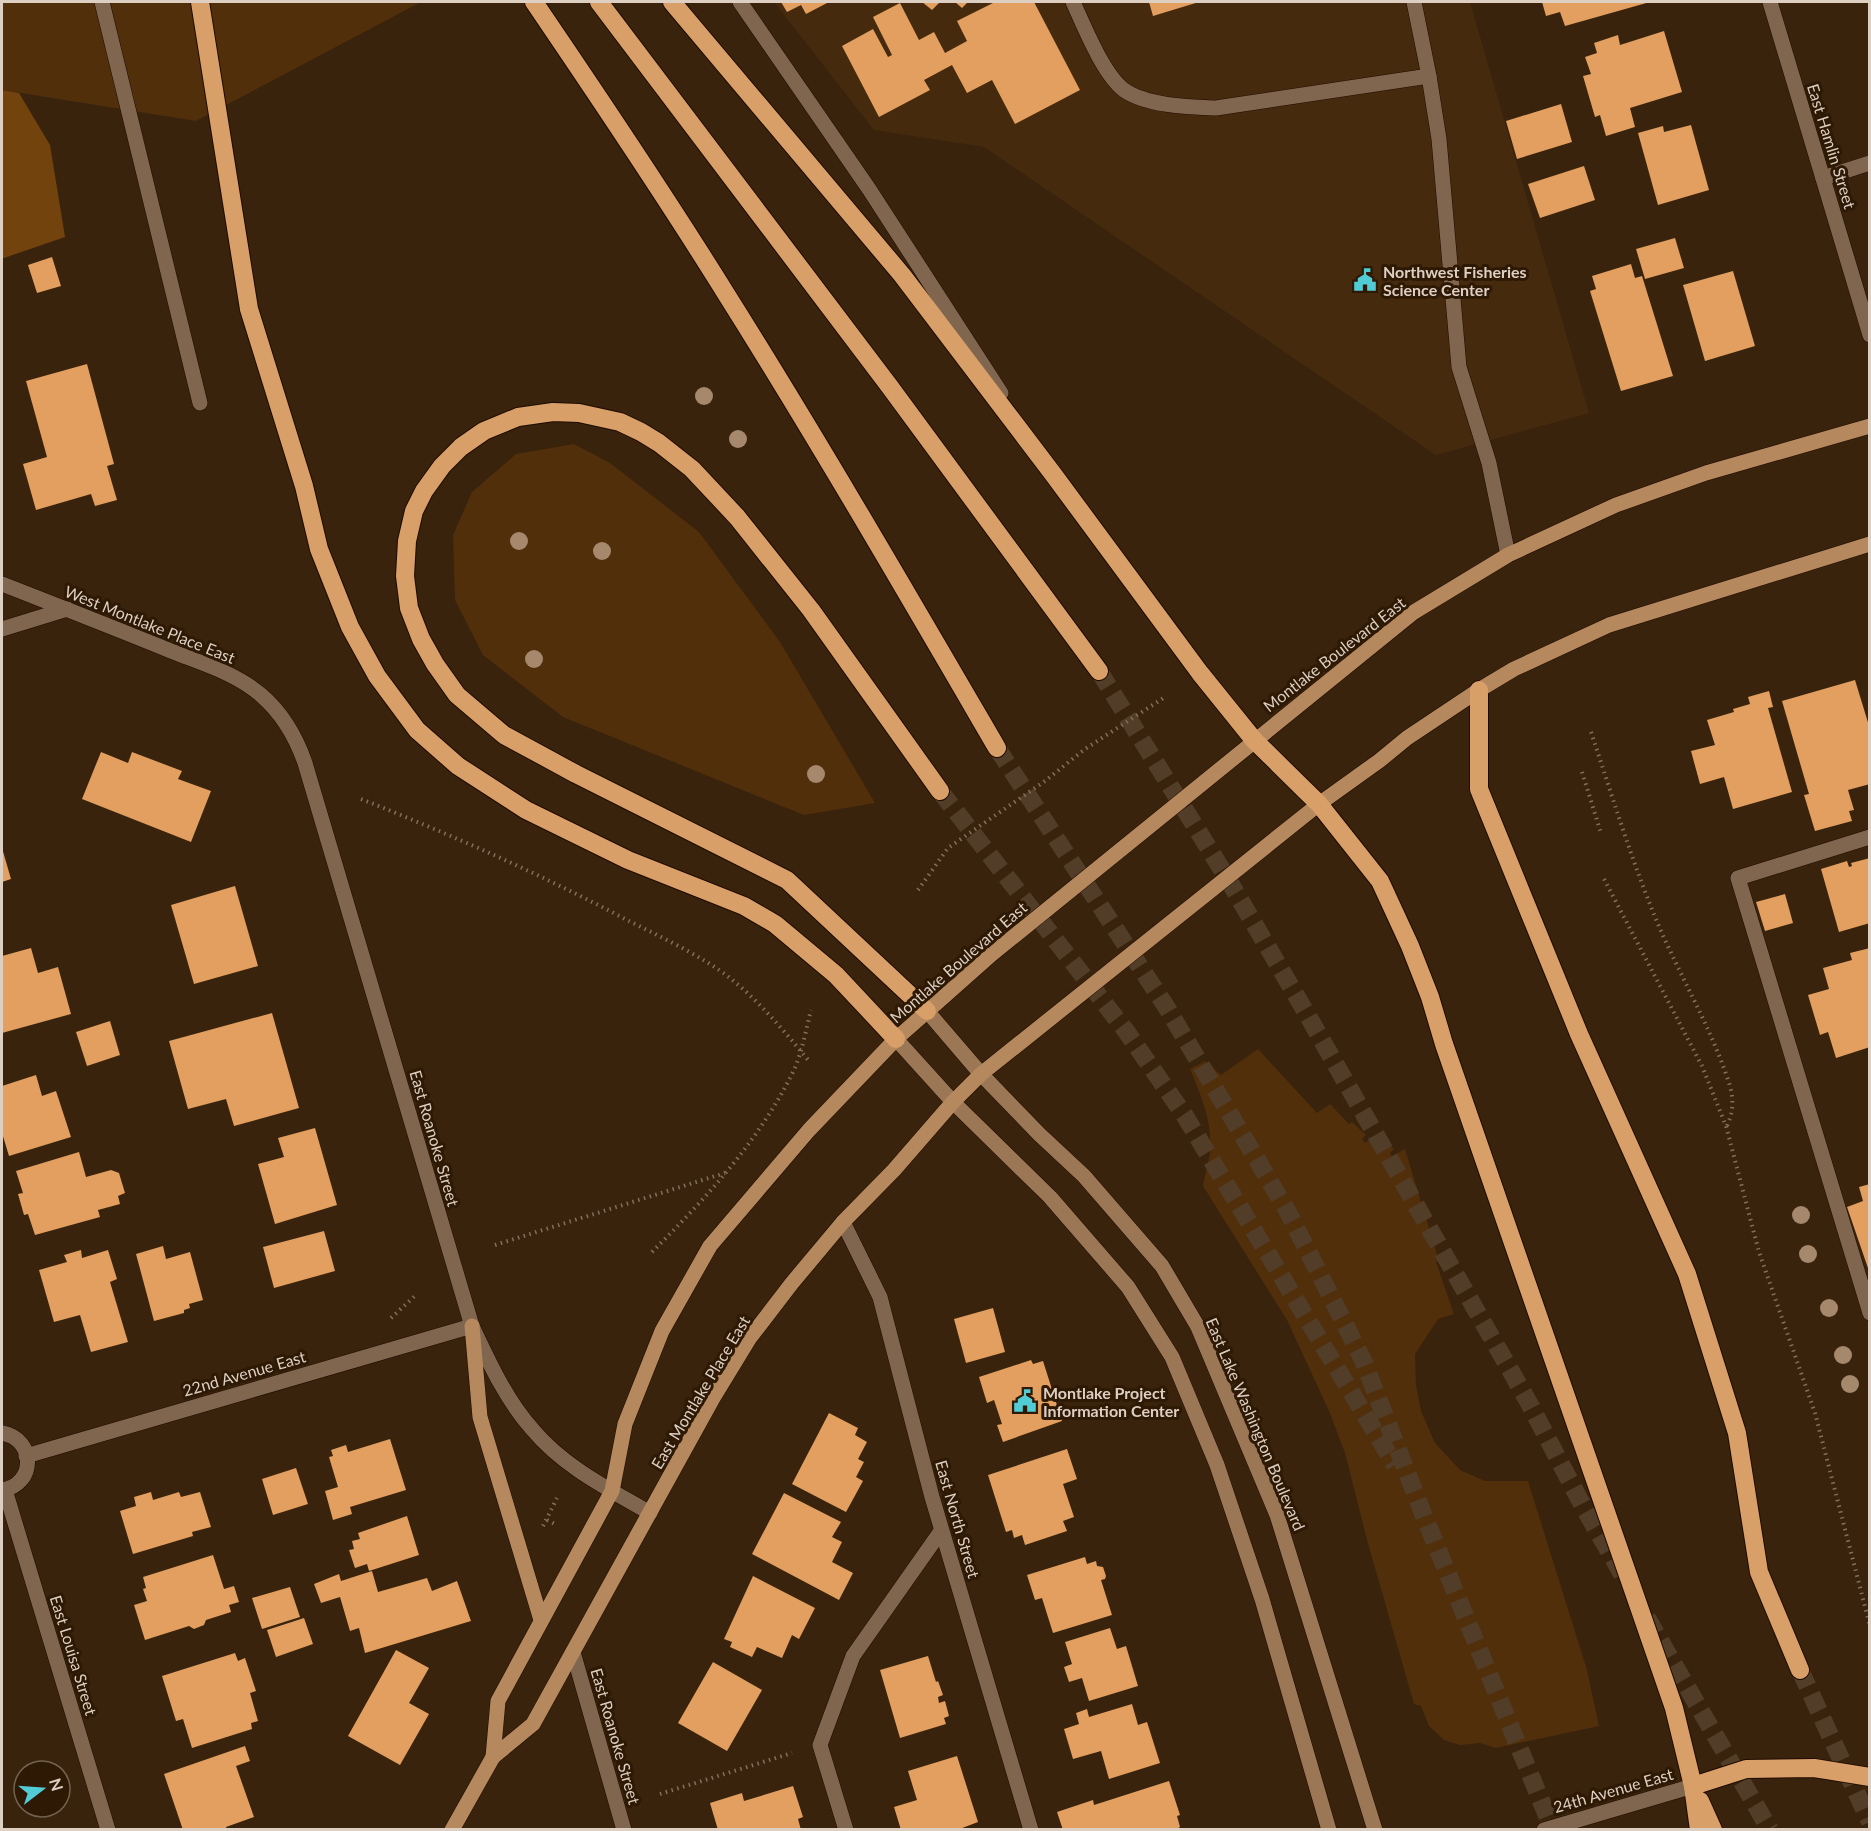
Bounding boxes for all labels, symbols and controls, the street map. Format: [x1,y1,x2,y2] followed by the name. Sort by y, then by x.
[1804,81,1860,211] street label: East Hamlin Street
[1383,262,1527,299] place label: Northwest Fisheries Science Center
[1352,267,1378,293] public building icon: Northwest Fisheries Science Center
[62,581,238,667] street label: West Montlake Place East
[1259,593,1409,715] street label: Montlake Boulevard East
[886,897,1030,1027] street label: Montlake Boulevard East
[406,1068,464,1209] street label: East Roanoke Street
[647,1312,753,1472] street label: East Montlake Place East
[1202,1315,1310,1533] street label: East Lake Washington Boulevard
[180,1346,308,1400] street label: 22nd Avenue East
[1043,1383,1179,1420] place label: Montlake Project Information Center
[1012,1388,1038,1414] public building icon: Montlake Project Information Center
[932,1458,984,1580] street label: East North Street
[47,1593,101,1718] street label: East Louisa Street
[587,1666,645,1807] street label: East Roanoke Street
[12,1759,72,1819] north arrow
[1551,1764,1675,1816] street label: 24th Avenue East
[46,1776,68,1793] text: N

